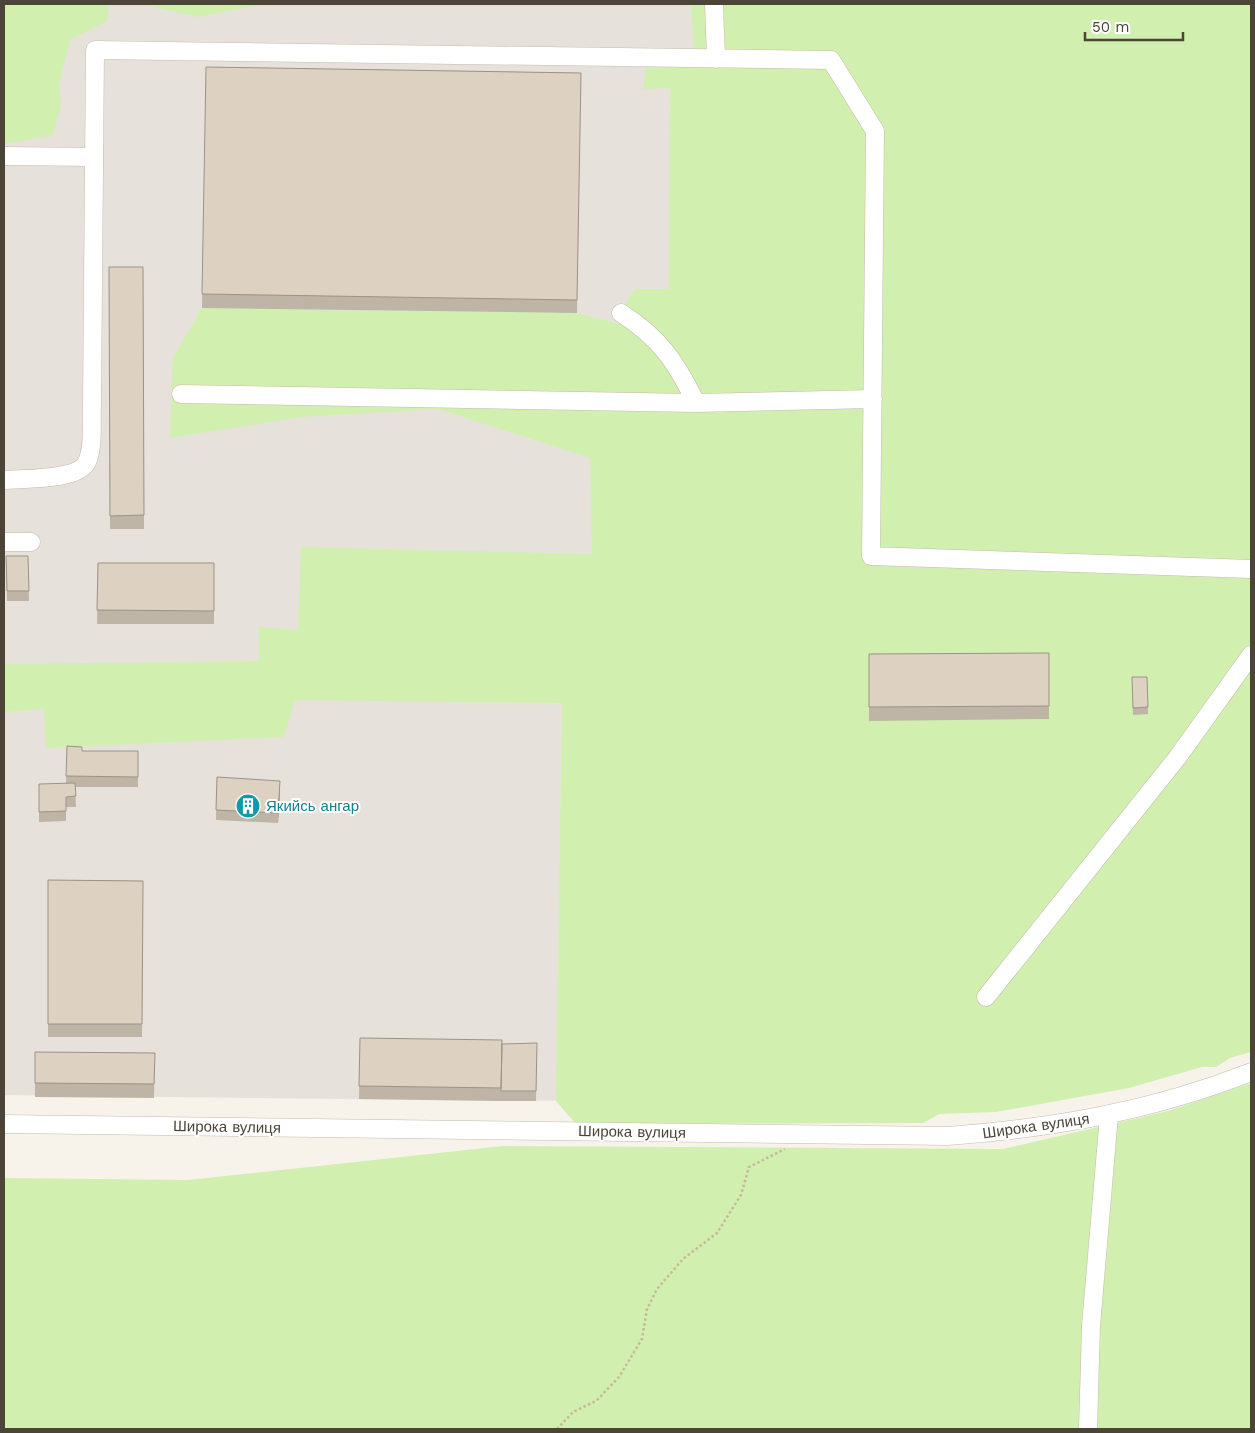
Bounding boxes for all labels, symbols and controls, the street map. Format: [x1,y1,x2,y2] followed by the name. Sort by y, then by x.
[1085,10,1182,42] scale bar
[1092,18,1129,36] text: 50 m
[235,793,261,819] building icon: Якийсь ангар
[266,797,359,815] place label: Якийсь ангар
[981,1110,1091,1142] street label: Широка вулиця
[173,1117,281,1137] street label: Широка вулиця
[578,1122,686,1142] street label: Широка вулиця

